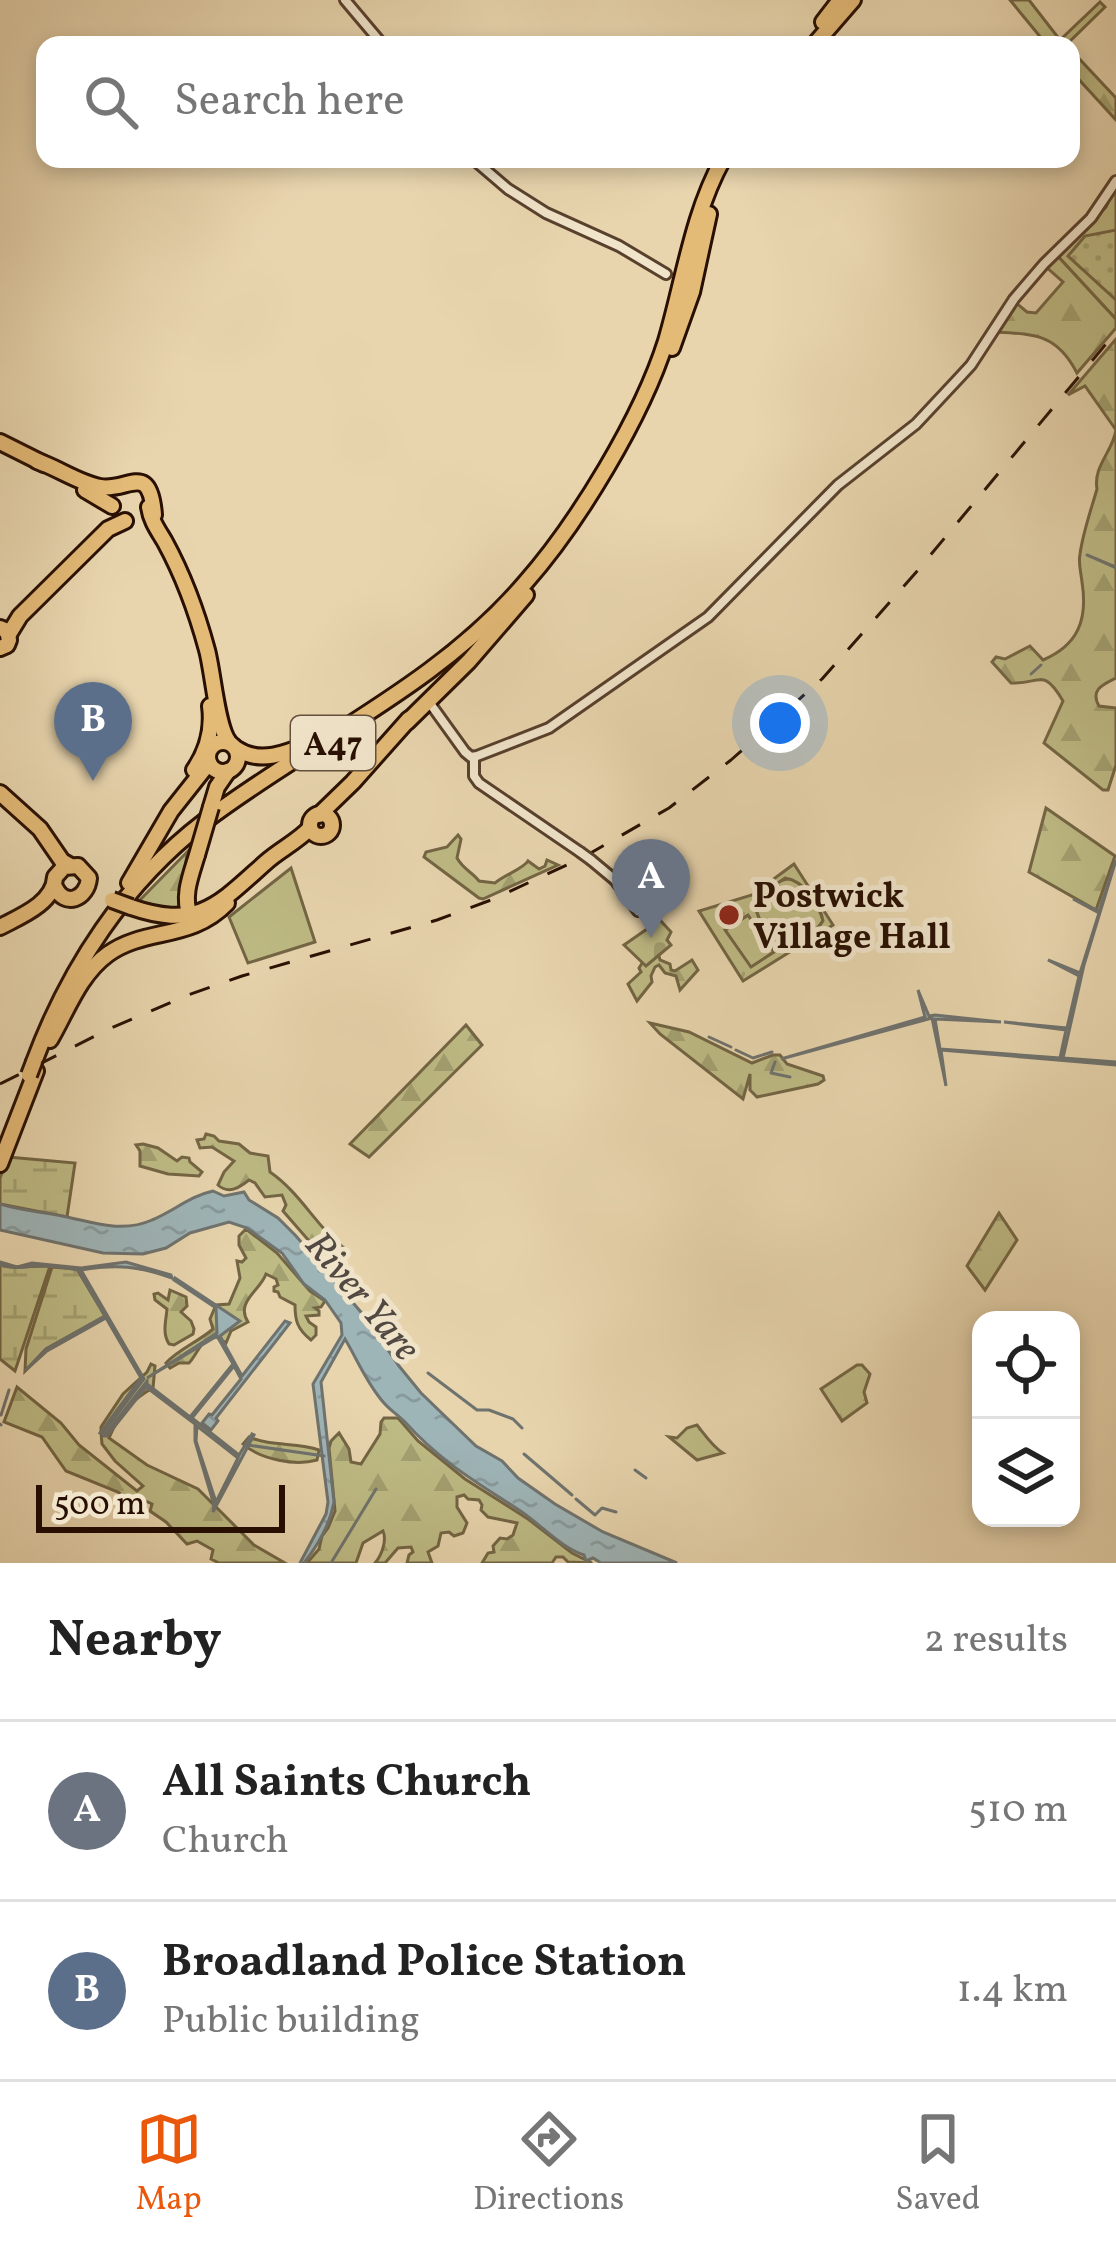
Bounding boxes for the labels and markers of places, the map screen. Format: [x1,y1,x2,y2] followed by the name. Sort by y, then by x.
[54,682,132,781] pin: B
[612,839,690,938] pin: A
[753,873,951,964] place label: Postwick Village Hall
[716,902,742,928] marker: Postwick Village Hall

